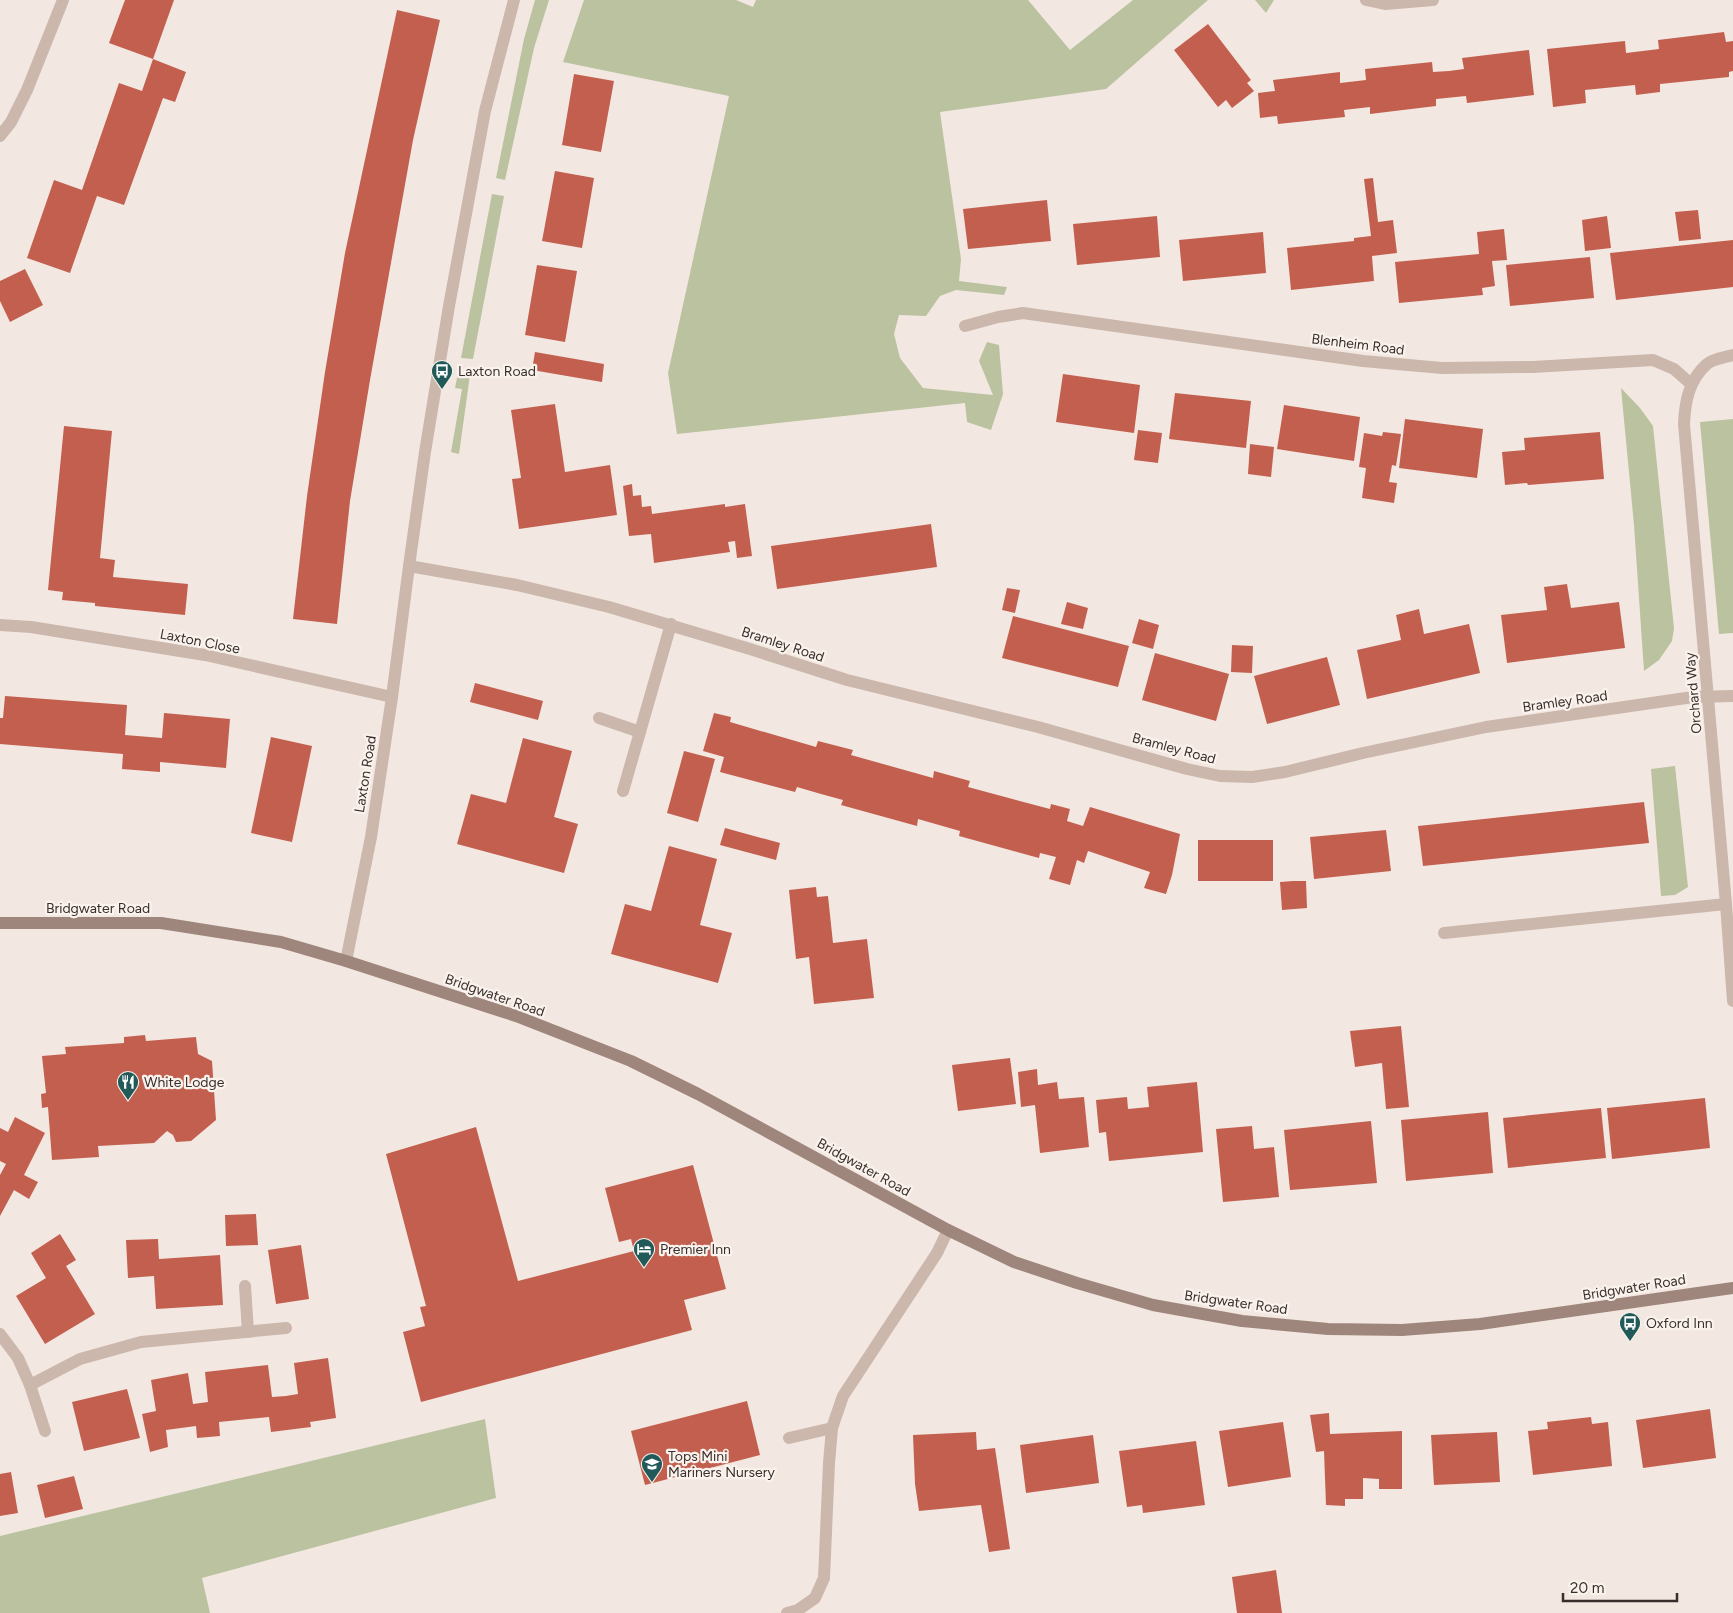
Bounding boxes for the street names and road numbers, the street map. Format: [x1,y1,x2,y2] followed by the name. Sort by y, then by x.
[1311,330,1405,359] street label: Blenheim Road
[739,623,826,666] street label: Bramley Road
[158,625,242,658] street label: Laxton Close
[1681,651,1706,734] street label: Orchard Way
[1521,687,1609,716] street label: Bramley Road
[1130,729,1218,768] street label: Bramley Road
[351,734,380,814] street label: Laxton Road
[46,900,150,917] street label: Bridgwater Road
[443,970,547,1020] street label: Bridgwater Road
[814,1135,913,1200] street label: Bridgwater Road
[1581,1271,1687,1304] street label: Bridgwater Road
[1183,1287,1289,1318] street label: Bridgwater Road

